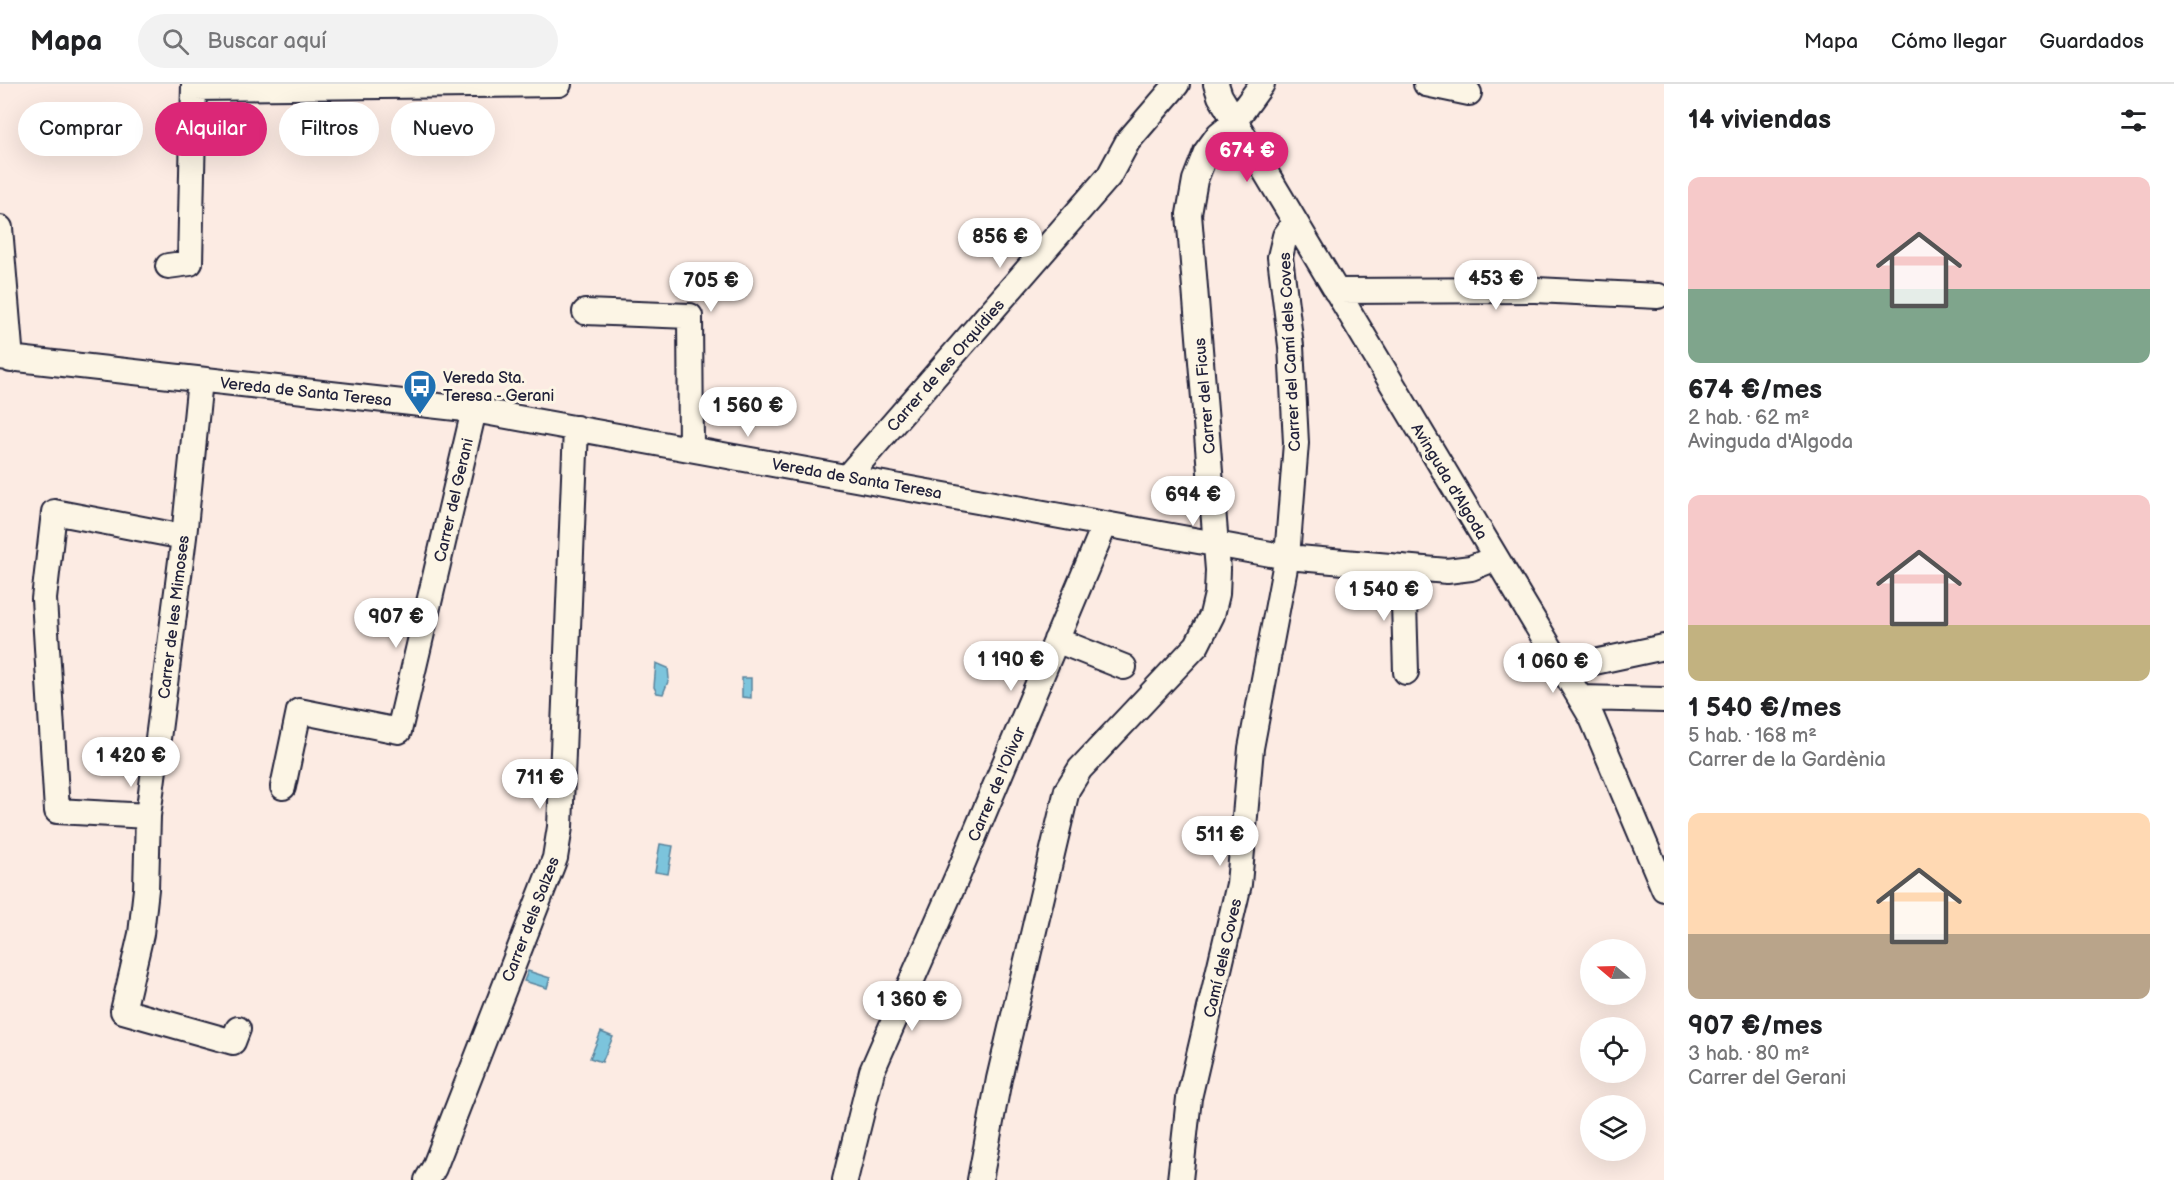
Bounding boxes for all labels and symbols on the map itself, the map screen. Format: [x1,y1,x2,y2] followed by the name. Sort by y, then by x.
[1205,132,1289,183] pin: 674 €
[958,218,1042,269] pin: 856 €
[1276,252,1305,452] street label: Carrer del Camí dels Coves
[1454,260,1538,311] pin: 453 €
[669,262,753,313] pin: 705 €
[883,296,1009,436] street label: Carrer de les Orquídies
[1191,337,1220,455] street label: Carrer del Ficus
[402,368,438,415] bus stop icon: Vereda Sta. Teresa - Gerani
[443,369,554,406] place label: Vereda Sta. Teresa - Gerani
[219,374,393,411] street label: Vereda de Santa Teresa
[693,387,803,438] pin: 1 560 €
[1407,420,1491,543] street label: Avinguda d'Algoda
[431,437,478,564] street label: Carrer del Gerani
[770,455,943,504] street label: Vereda de Santa Teresa
[1151,476,1235,527] pin: 694 €
[155,534,194,700] street label: Carrer de les Mimoses
[1329,571,1439,622] pin: 1 540 €
[354,598,438,649] pin: 907 €
[956,641,1066,692] pin: 1 190 €
[1498,643,1608,694] pin: 1 060 €
[965,724,1030,845] street label: Carrer de l'Olivar
[76,737,186,788] pin: 1 420 €
[498,759,582,810] pin: 711 €
[1178,816,1262,867] pin: 511 €
[499,854,564,985] street label: Carrer dels Salzes
[1201,897,1246,1020] street label: Camí dels Coves
[1580,939,1646,1005] north arrow
[857,981,967,1032] pin: 1 360 €

